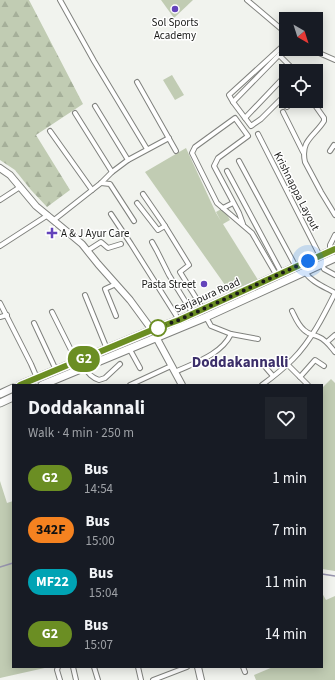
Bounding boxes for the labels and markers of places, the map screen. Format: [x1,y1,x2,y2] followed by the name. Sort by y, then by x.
[170,4,180,14] marker: Sol Sports Academy
[152,15,199,43] place label: Sol Sports Academy
[61,226,130,241] place label: A & J Ayur Care
[46,227,58,239] marker: A & J Ayur Care
[142,277,196,292] place label: Pasta Street
[199,279,209,289] marker: Pasta Street
[149,319,167,337] unlabelled marker

